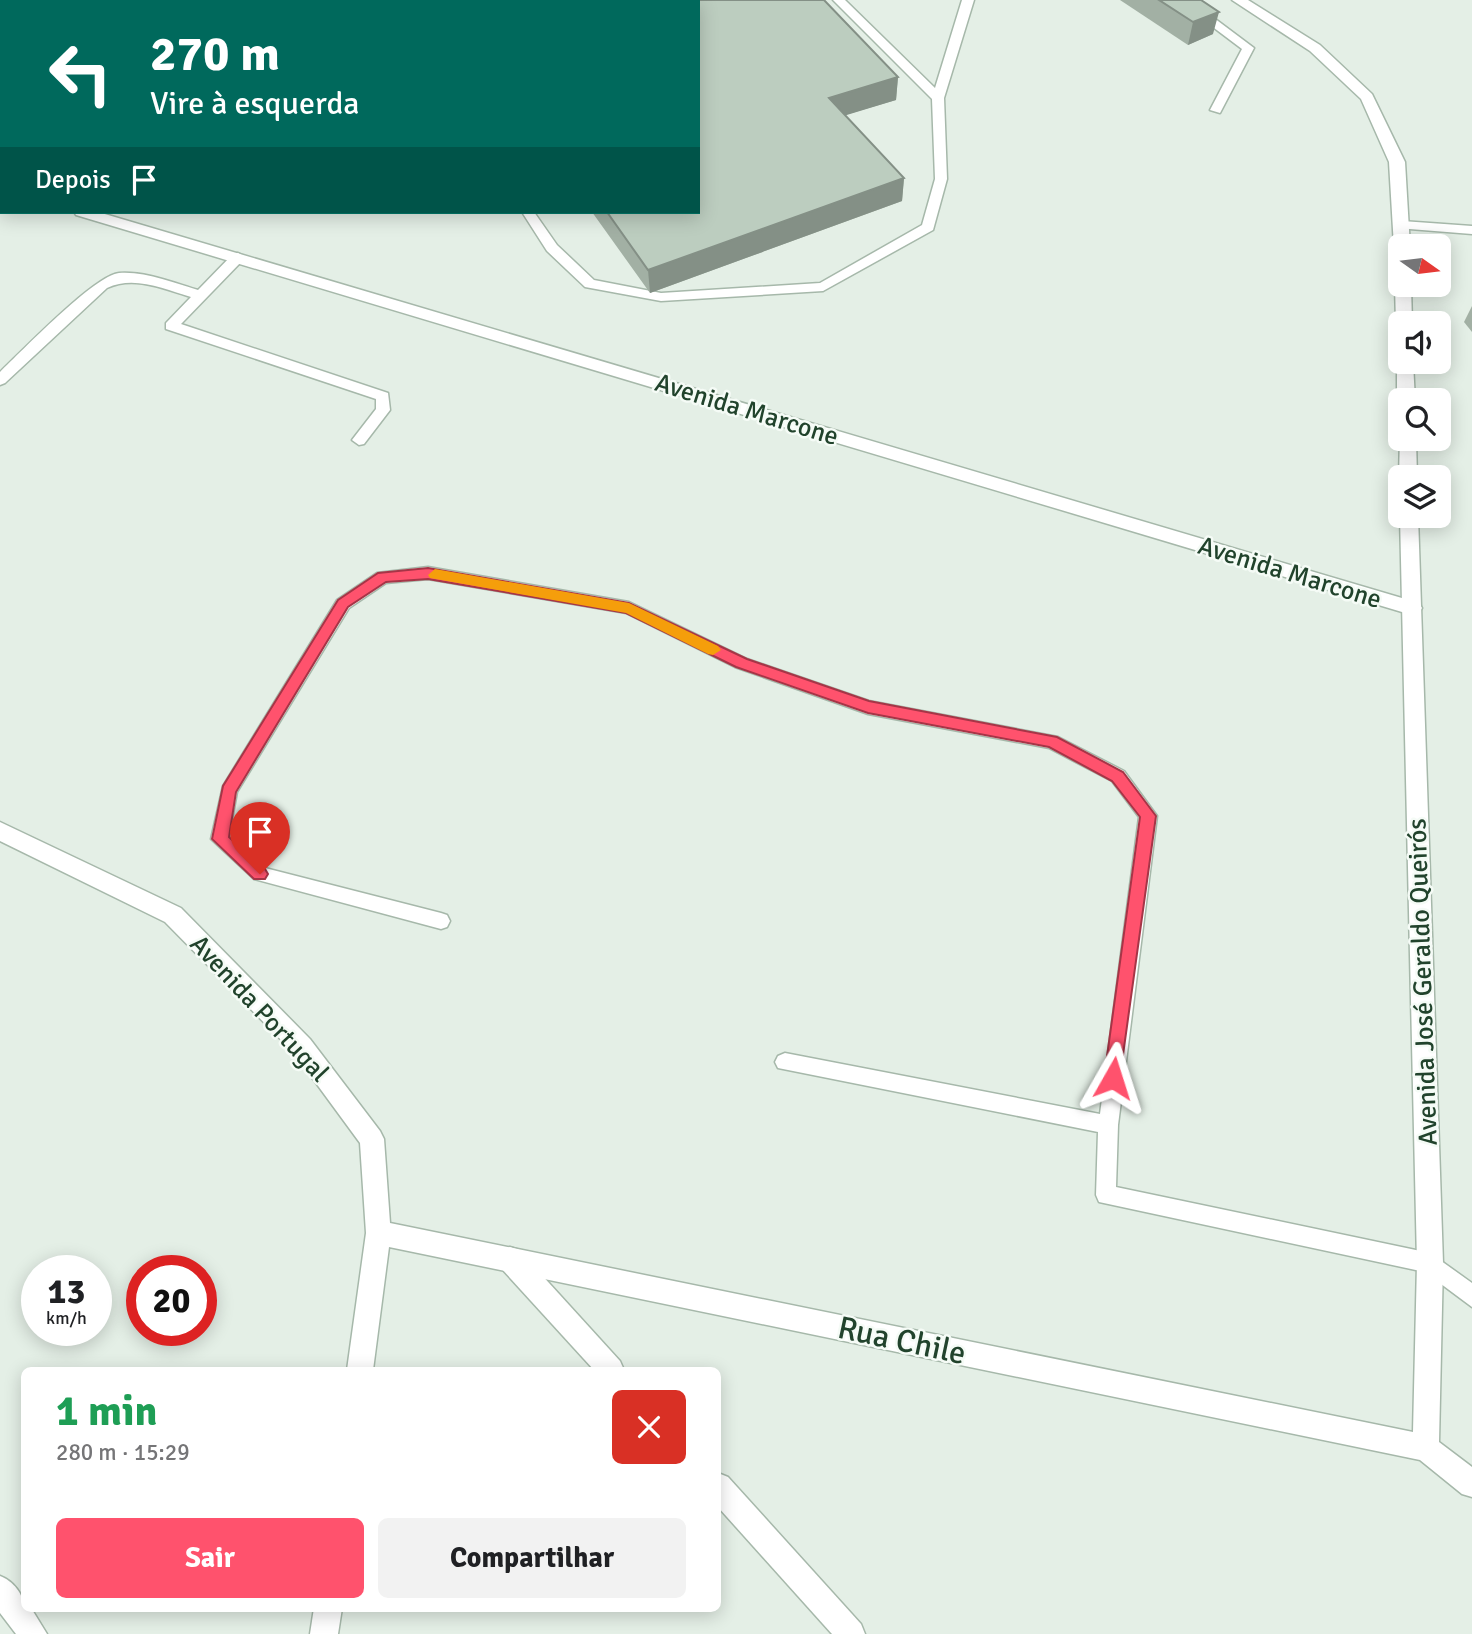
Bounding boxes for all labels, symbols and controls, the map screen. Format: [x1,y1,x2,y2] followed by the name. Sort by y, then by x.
[150,24,280,84] text: 270 m
[35,28,126,119] icon: left
[150,84,360,123] text: Vire à esquerda
[125,161,163,199] icon: arrive
[35,164,111,196] text: Depois
[1388,234,1451,298] north arrow
[1388,234,1451,528] map controls
[1388,311,1451,374] button: sound
[651,367,842,453] street label: Avenida Marcone
[1388,388,1451,451] button: search
[1388,465,1451,528] button: layers
[1194,530,1385,616] street label: Avenida Marcone
[230,802,290,874] pin
[241,813,279,851] icon: arrive
[1401,818,1445,1146] street label: Avenida José Geraldo Queirós
[183,929,336,1089] street label: Avenida Portugal
[1076,1041,1150,1115] position arrow
[126,1255,217,1346] speed limit sign: 20
[48,1270,85,1313] text: 13
[46,1307,87,1329] text: km/h
[834,1308,969,1373] street label: Rua Chile
[56,1386,157,1437] text: 1 min
[612,1390,686,1464] button: close
[56,1438,190,1467] text: 280 m · 15:29
[56,1518,364,1598] button: Sair
[378,1518,686,1598] button: Compartilhar

